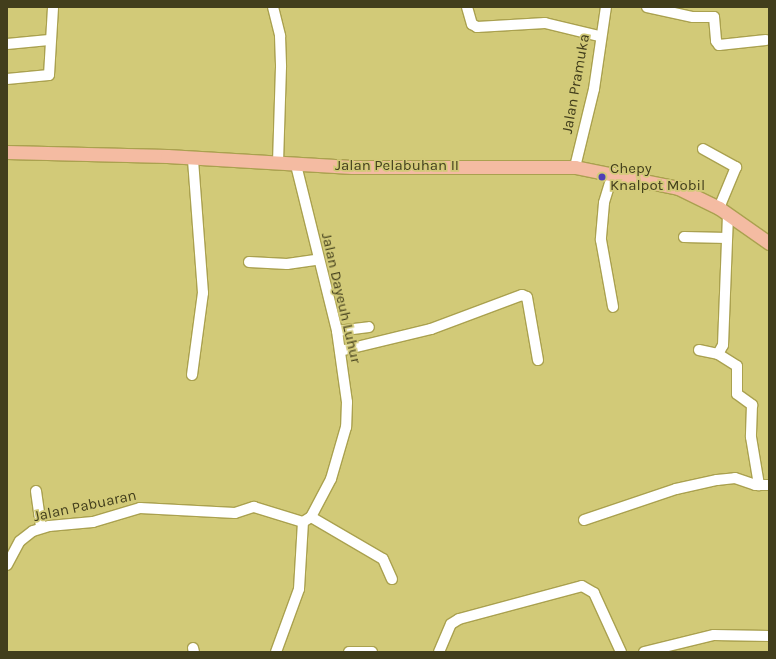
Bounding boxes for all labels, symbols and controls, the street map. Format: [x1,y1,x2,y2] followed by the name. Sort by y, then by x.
[558,33,594,135] street label: Jalan Pramuka
[335,157,459,175] street label: Jalan Pelabuhan II
[610,159,705,194] place label: Chepy Knalpot Mobil
[597,172,607,182] marker: Chepy Knalpot Mobil
[317,231,365,365] street label: Jalan Dayeuh Luhur
[32,486,138,526] street label: Jalan Pabuaran

